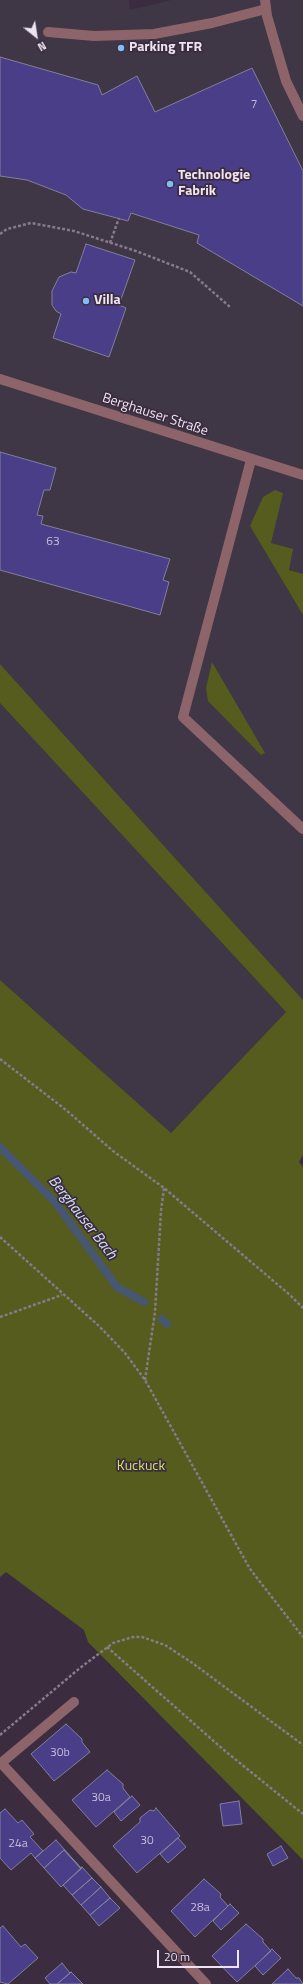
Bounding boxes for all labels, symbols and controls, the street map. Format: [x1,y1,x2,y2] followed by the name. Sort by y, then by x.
[16,16,56,56] north arrow
[35,38,49,55] text: N
[129,40,202,56] place label: Parking TFR
[116,43,126,53] marker: Parking TFR
[251,98,257,112] house number: 7
[178,168,250,200] place label: Technologie Fabrik
[165,179,175,189] marker: Technologie Fabrik
[94,293,121,309] place label: Villa
[81,296,91,306] marker: Villa
[100,390,210,440] street label: Berghauser Straße
[46,535,60,549] house number: 63
[44,1173,120,1263] water label: Berghauser Bach
[117,1459,165,1475] park label: Kuckuck
[50,1746,70,1760] house number: 30b
[91,1791,111,1805] house number: 30a
[140,1834,154,1848] house number: 30
[8,1837,28,1851] house number: 24a
[190,1901,210,1915] house number: 28a
[159,1942,241,1968] scale bar
[164,1947,190,1966] text: 20 m

